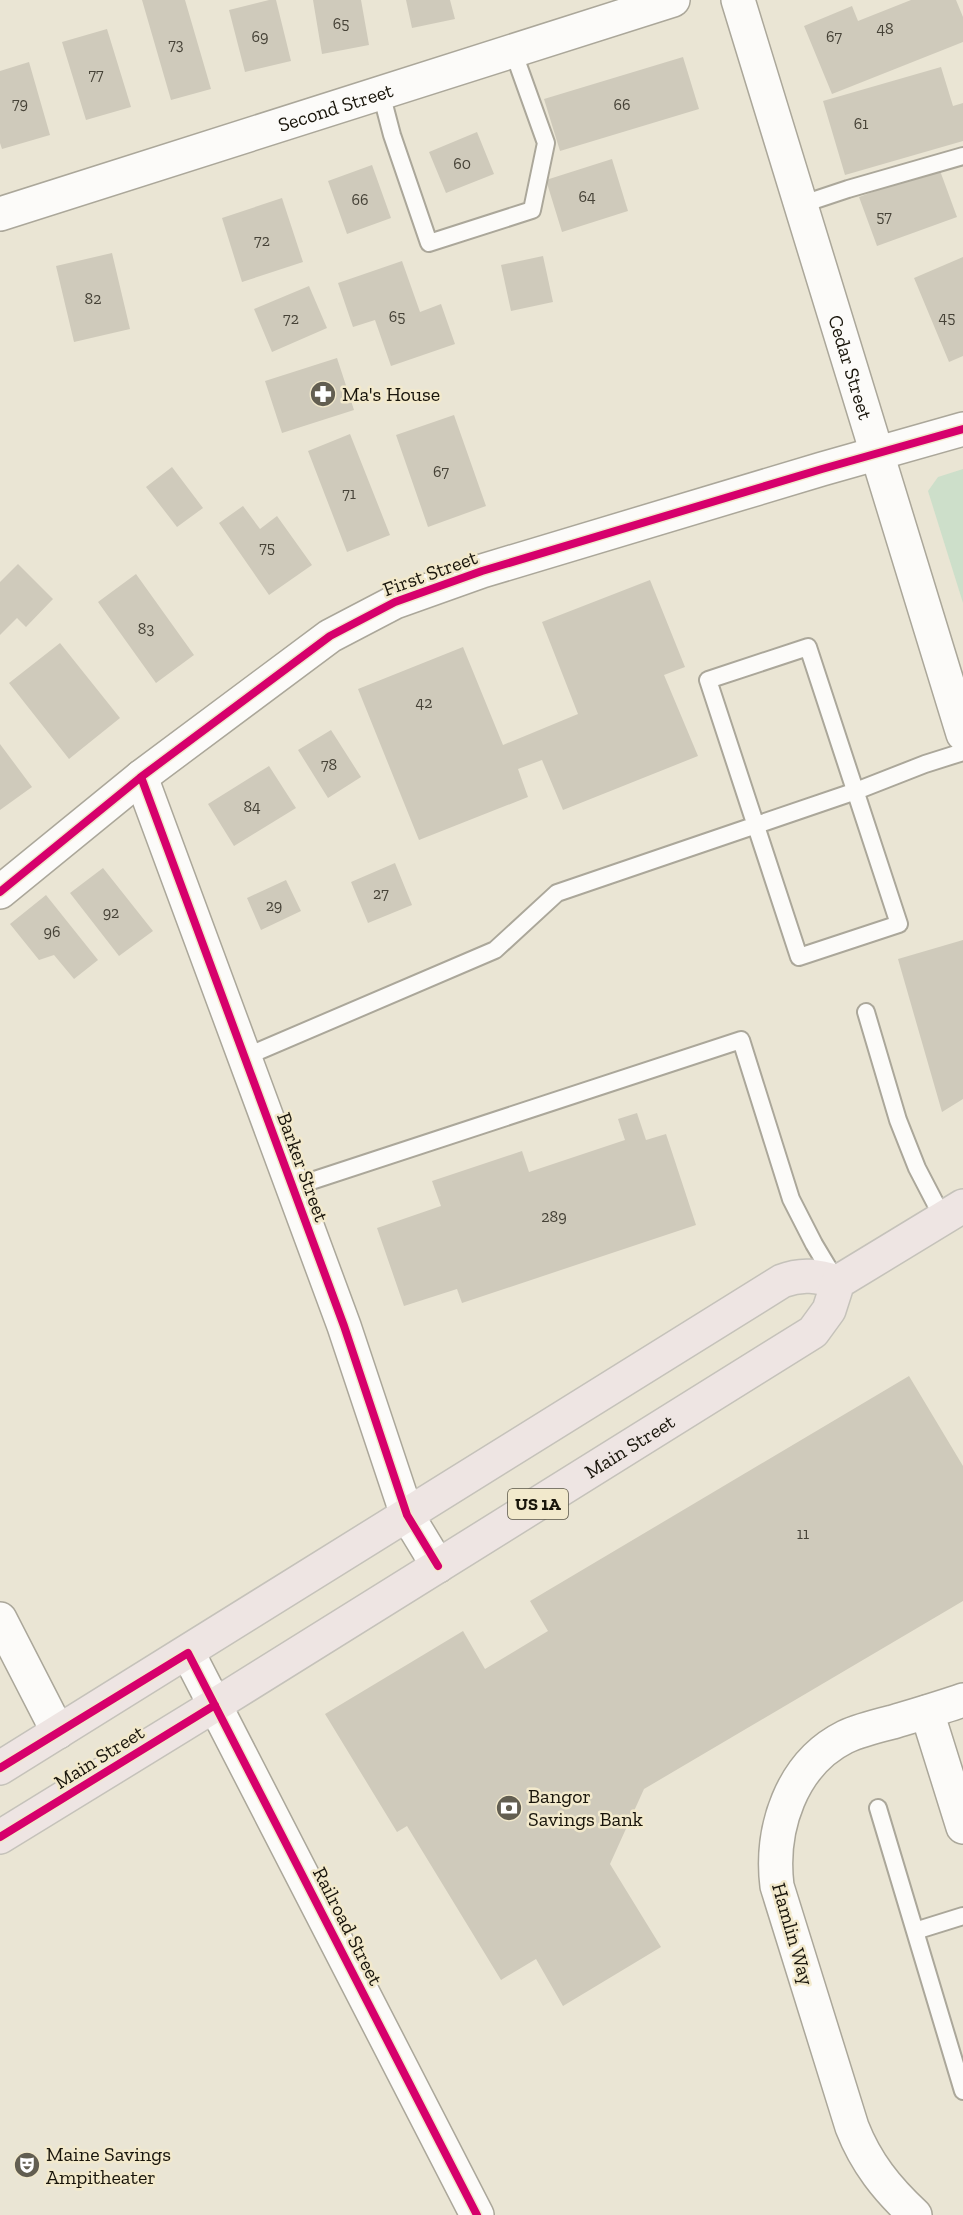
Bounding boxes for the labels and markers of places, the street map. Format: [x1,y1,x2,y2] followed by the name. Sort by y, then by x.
[308,379,338,409] pharmacy icon: Ma's House
[342,382,440,406] place label: Ma's House
[528,1784,644,1831] place label: Bangor Savings Bank
[494,1793,524,1823] bank icon: Bangor Savings Bank
[46,2142,171,2189] place label: Maine Savings Ampitheater
[12,2150,42,2180] theatre icon: Maine Savings Ampitheater

